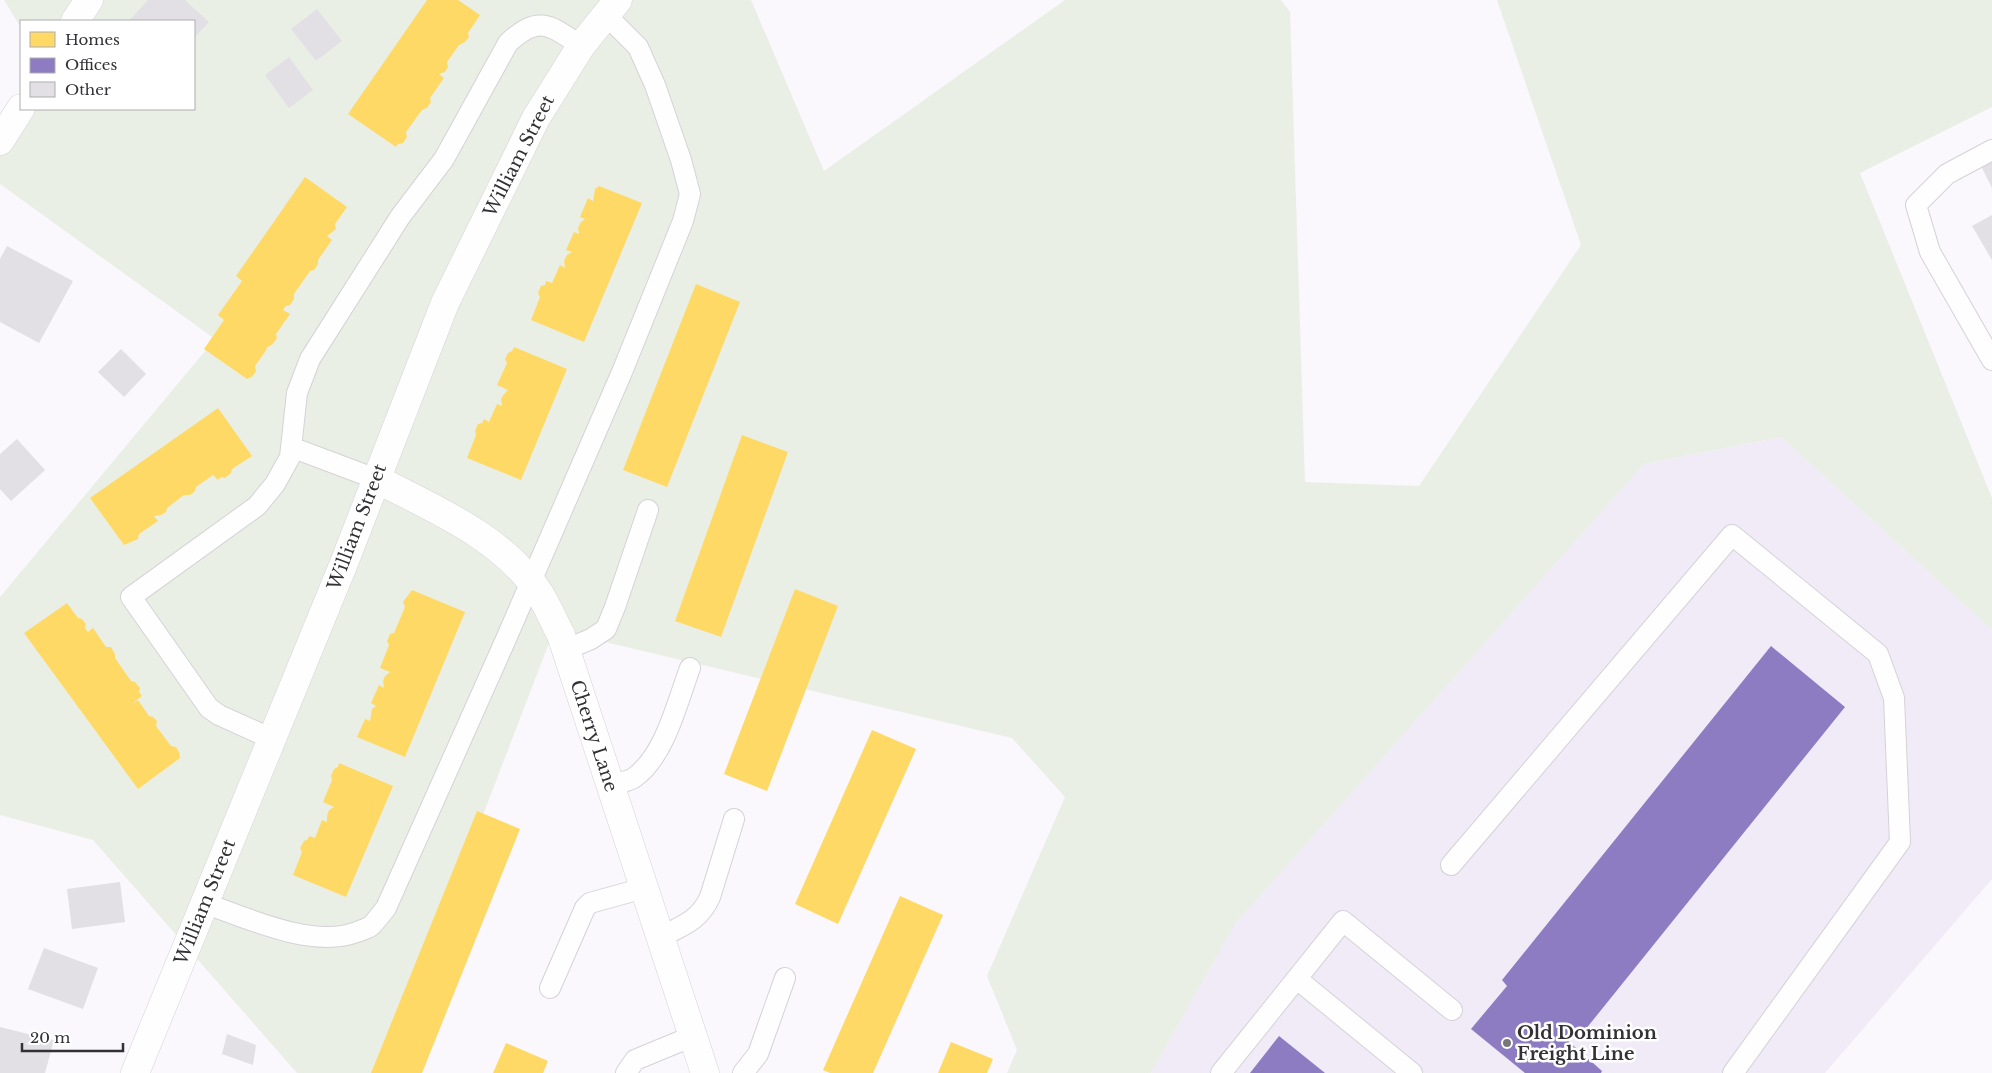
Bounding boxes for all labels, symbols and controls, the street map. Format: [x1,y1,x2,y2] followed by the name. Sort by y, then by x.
[20,20,195,110] legend
[65,30,120,49] text: Homes
[65,55,117,74] text: Offices
[65,80,112,99] text: Other
[478,91,559,221] street label: William Street
[322,461,391,594] street label: William Street
[566,677,622,795] street label: Cherry Lane
[169,836,240,969] street label: William Street
[22,1020,124,1052] scale bar
[1517,1022,1657,1065] place label: Old Dominion Freight Line
[30,1028,70,1047] text: 20 m
[1501,1037,1513,1049] marker: Old Dominion Freight Line

